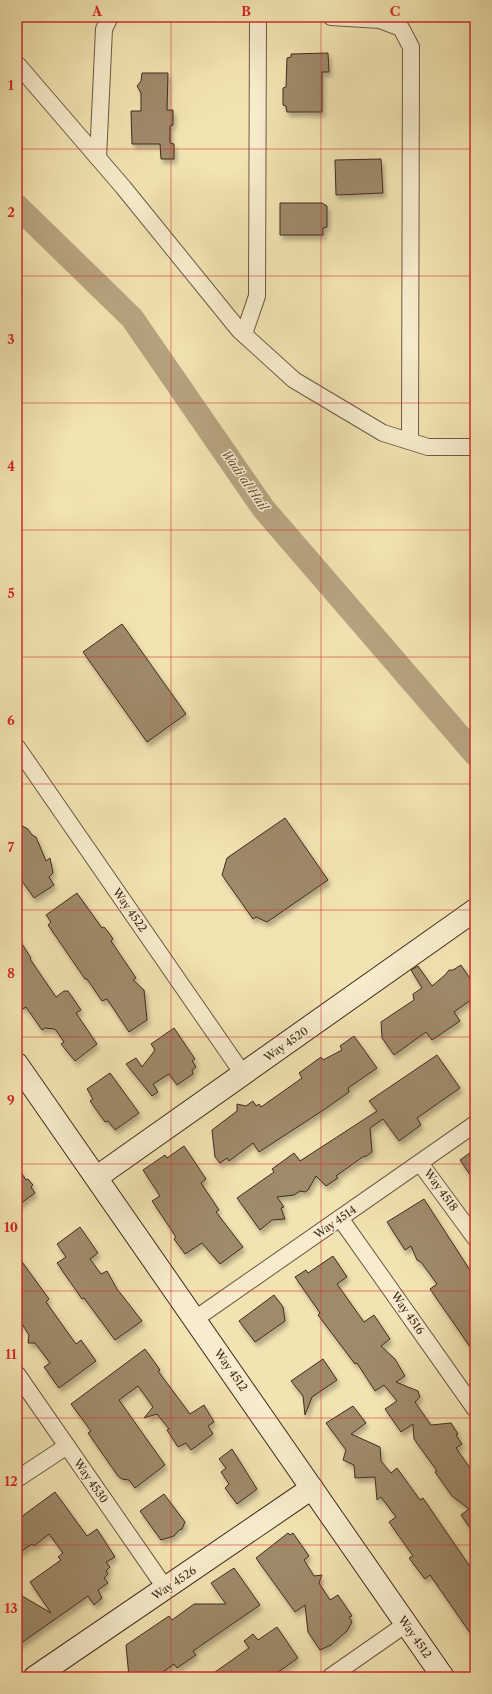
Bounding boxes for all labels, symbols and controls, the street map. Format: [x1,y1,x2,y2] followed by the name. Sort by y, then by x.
[91,3,103,19] text: A
[241,3,251,19] text: B
[390,3,400,19] text: C
[8,77,14,93] text: 1
[7,204,15,220] text: 2
[7,331,15,347] text: 3
[219,447,272,514] water label: Wadi al Hail
[7,458,15,474] text: 4
[7,585,15,601] text: 5
[7,712,15,728] text: 6
[8,839,15,855] text: 7
[109,885,150,935] street label: Way 4522
[7,965,15,981] text: 8
[260,1024,311,1065] street label: Way 4520
[7,1092,15,1108] text: 9
[420,1165,461,1214] street label: Way 4518
[310,1202,359,1242] street label: Way 4514
[4,1219,18,1235] text: 10
[388,1288,428,1337] street label: Way 4516
[211,1345,251,1394] street label: Way 4512
[5,1346,17,1362] text: 11
[70,1455,111,1506] street label: Way 4530
[4,1473,18,1489] text: 12
[148,1563,199,1603] street label: Way 4526
[4,1600,18,1616] text: 13
[395,1612,435,1661] street label: Way 4512

